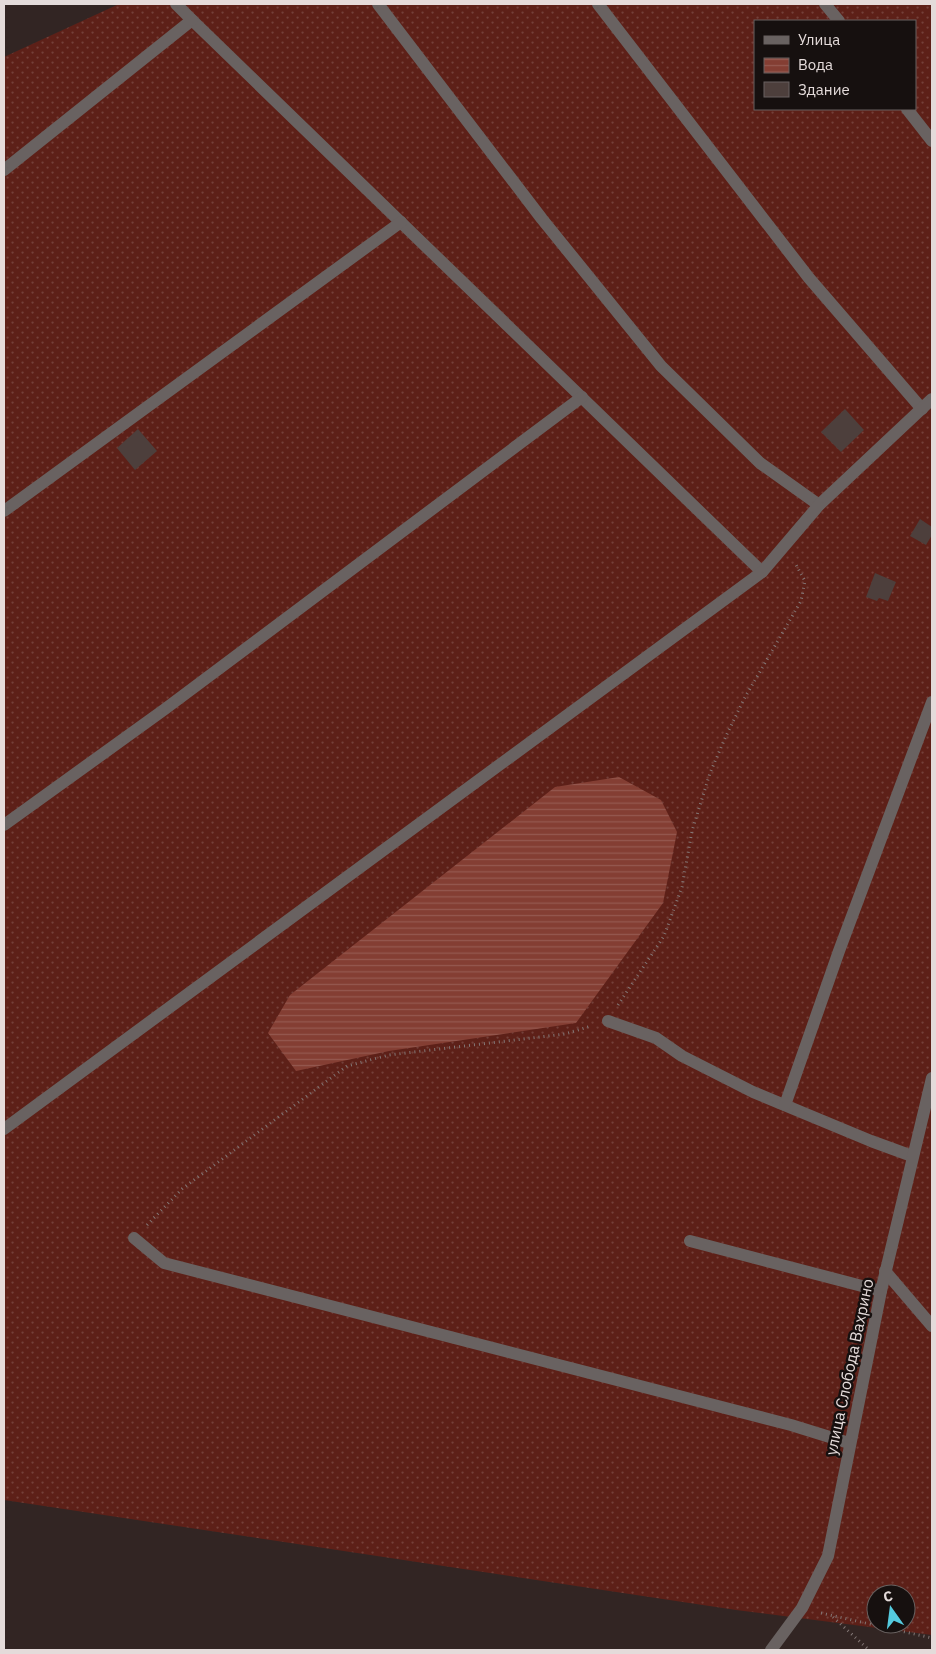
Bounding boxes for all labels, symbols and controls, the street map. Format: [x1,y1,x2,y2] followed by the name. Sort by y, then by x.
[754,20,916,110] legend
[798,30,840,49] text: Улица
[798,55,833,74] text: Вода
[798,80,850,99] text: Здание
[820,1277,878,1457] street label: улица Слобода Вахрино
[866,1584,916,1634] north arrow
[881,1587,894,1606] text: С

